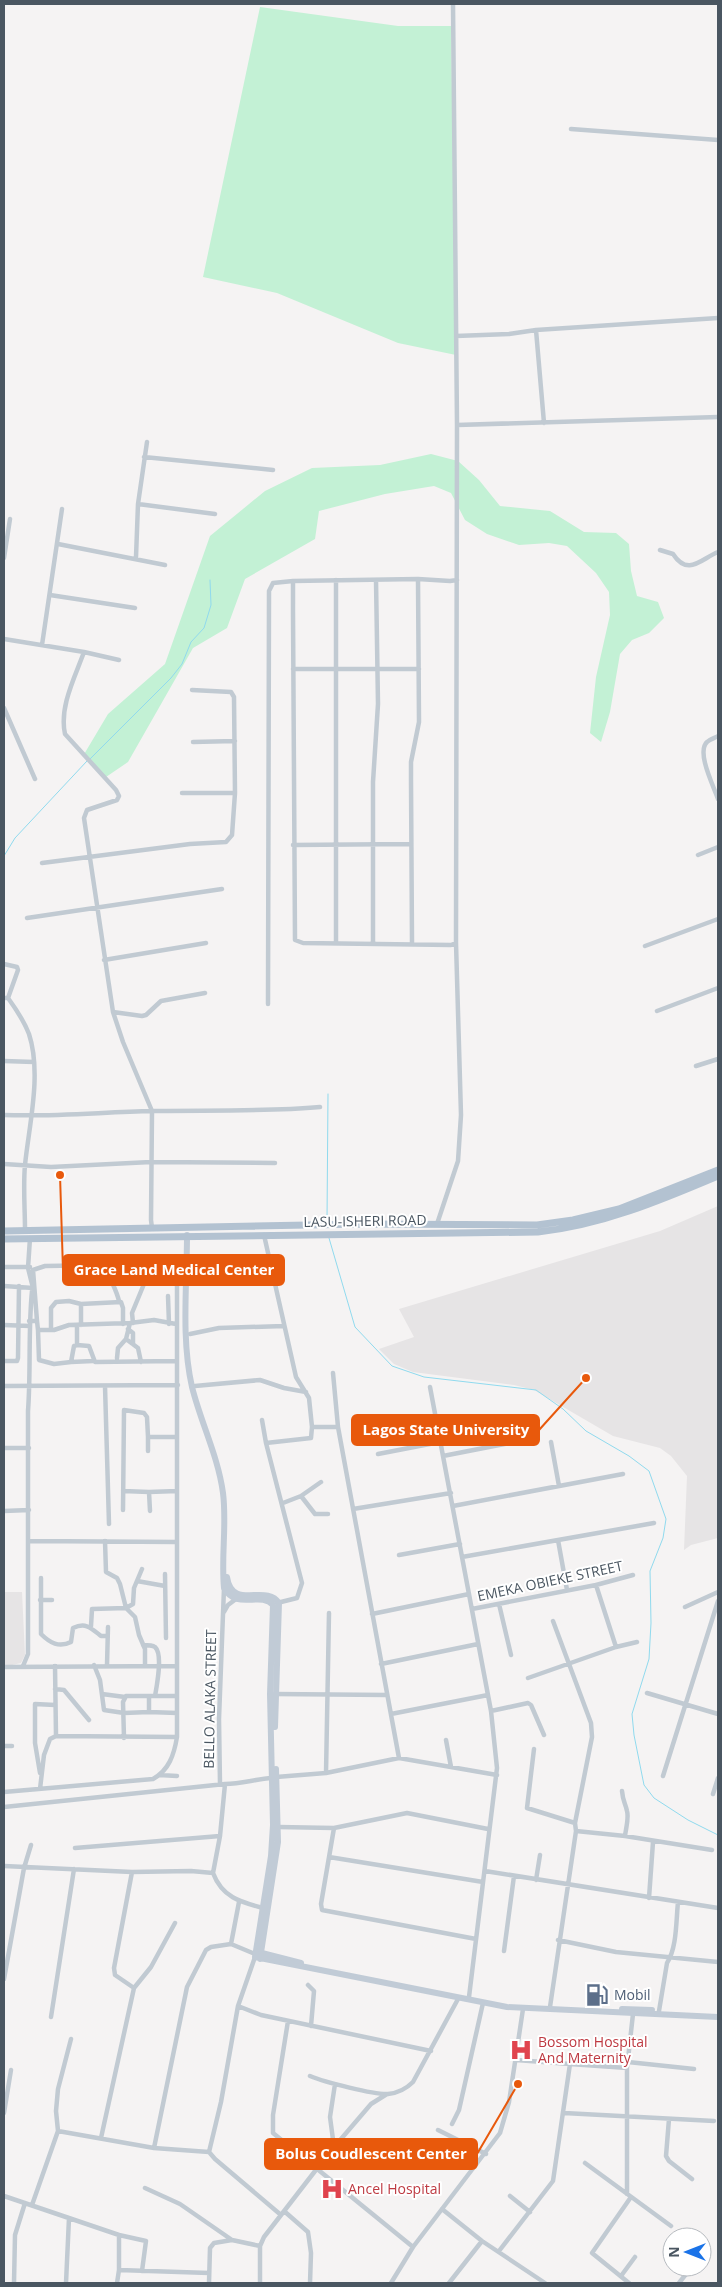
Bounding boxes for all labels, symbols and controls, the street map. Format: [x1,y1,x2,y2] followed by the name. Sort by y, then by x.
[303,1210,427,1231] street label: LASU-ISHERI ROAD
[63,1255,284,1285] callout: Grace Land Medical Center
[74,1259,275,1279] text: Grace Land Medical Center
[352,1415,539,1445] callout: Lagos State University
[363,1419,530,1439] text: Lagos State University
[475,1556,625,1605] street label: EMEKA OBIEKE STREET
[199,1629,220,1769] street label: BELLO ALAKA STREET
[584,1982,610,2008] fuel station icon: Mobil
[614,1985,651,2004] place label: Mobil
[538,2032,648,2067] place label: Bossom Hospital And Maternity
[508,2037,534,2063] hospital icon: Bossom Hospital And Maternity
[265,2139,477,2169] callout: Bolus Coudlescent Center
[275,2143,467,2163] text: Bolus Coudlescent Center
[319,2176,345,2202] hospital icon: Ancel Hospital
[348,2179,441,2198] place label: Ancel Hospital
[662,2227,712,2277] north arrow
[664,2246,683,2258] text: N

